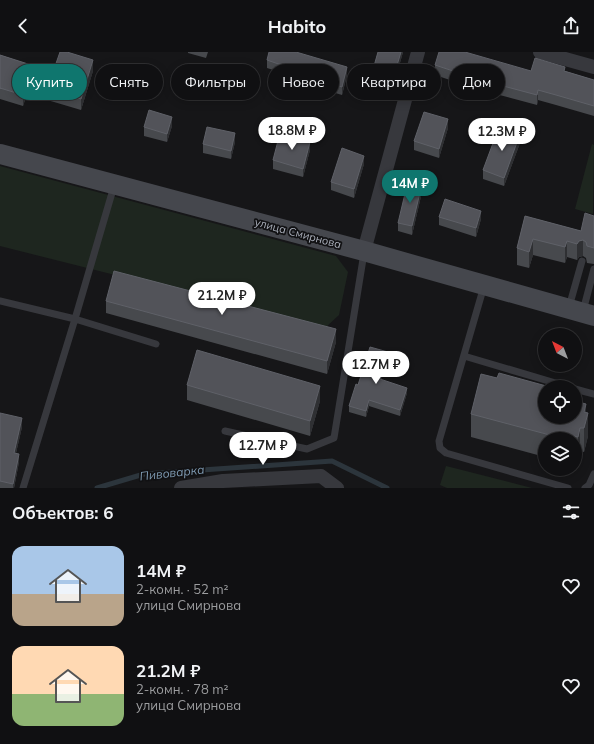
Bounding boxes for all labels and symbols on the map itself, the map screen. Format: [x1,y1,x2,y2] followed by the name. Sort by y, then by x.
[255,117,329,151] pin: 18.8M ₽
[465,118,539,152] pin: 12.3M ₽
[382,170,438,204] pin: 14M ₽
[253,215,343,251] street label: улица Смирнова
[185,282,259,316] pin: 21.2M ₽
[538,328,582,372] north arrow
[339,351,413,385] pin: 12.7M ₽
[226,432,300,466] pin: 12.7M ₽
[139,462,205,483] water label: Пивоварка

